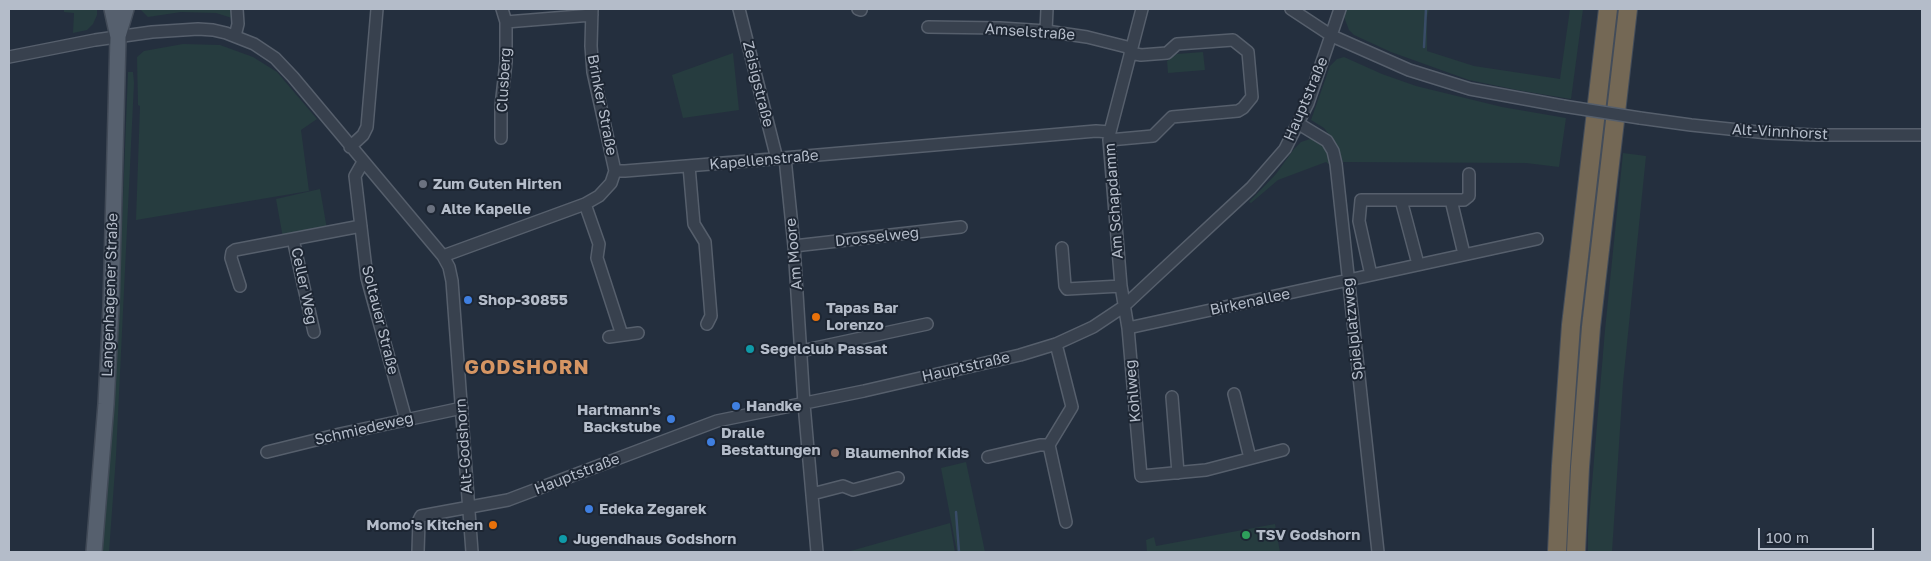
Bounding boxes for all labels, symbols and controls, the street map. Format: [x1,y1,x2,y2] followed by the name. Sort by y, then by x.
[984,20,1076,44] street label: Amselstraße
[739,39,777,129] street label: Zeisigstraße
[493,47,515,113] street label: Clusberg
[583,53,621,157] street label: Brinker Straße
[1280,54,1332,144] street label: Hauptstraße
[1731,120,1829,144] street label: Alt-Vinnhorst
[1101,143,1127,259] street label: Am Schapdamm
[709,146,819,174] street label: Kapellenstraße
[433,175,561,193] place label: Zum Guten Hirten
[417,178,429,190] marker: Zum Guten Hirten
[441,200,531,218] place label: Alte Kapelle
[425,203,437,215] marker: Alte Kapelle
[98,213,122,377] street label: Langenhagener Straße
[782,217,806,291] street label: Am Moore
[834,224,920,250] street label: Drosselweg
[287,246,321,326] street label: Celler Weg
[358,264,402,376] street label: Soltauer Straße
[1339,277,1367,381] street label: Spielplatzweg
[1208,285,1292,319] street label: Birkenallee
[478,291,568,309] place label: Shop-30855
[462,294,474,306] marker: Shop-30855
[826,299,898,334] place label: Tapas Bar Lorenzo
[810,311,822,323] marker: Tapas Bar Lorenzo
[760,340,887,358] place label: Segelclub Passat
[744,343,756,355] marker: Segelclub Passat
[920,348,1012,386] street label: Hauptstraße
[463,356,591,380] district label: GODSHORN
[1121,359,1145,423] street label: Kohlweg
[746,397,802,415] place label: Handke
[452,398,476,494] street label: Alt-Godshorn
[730,400,742,412] marker: Handke
[577,401,661,436] place label: Hartmann's Backstube
[313,409,415,449] street label: Schmiedeweg
[665,413,677,425] marker: Hartmann's Backstube
[721,424,820,459] place label: Dralle Bestattungen
[705,436,717,448] marker: Dralle Bestattungen
[845,444,969,462] place label: Blaumenhof Kids
[829,447,841,459] marker: Blaumenhof Kids
[532,450,622,498] street label: Hauptstraße
[599,500,707,518] place label: Edeka Zegarek
[583,503,595,515] marker: Edeka Zegarek
[366,516,483,534] place label: Momo's Kitchen
[1761,518,1877,550] scale bar
[487,519,499,531] marker: Momo's Kitchen
[1256,526,1360,544] place label: TSV Godshorn
[1766,528,1809,546] text: 100 m
[1240,529,1252,541] marker: TSV Godshorn
[573,530,736,548] place label: Jugendhaus Godshorn
[557,533,569,545] marker: Jugendhaus Godshorn

